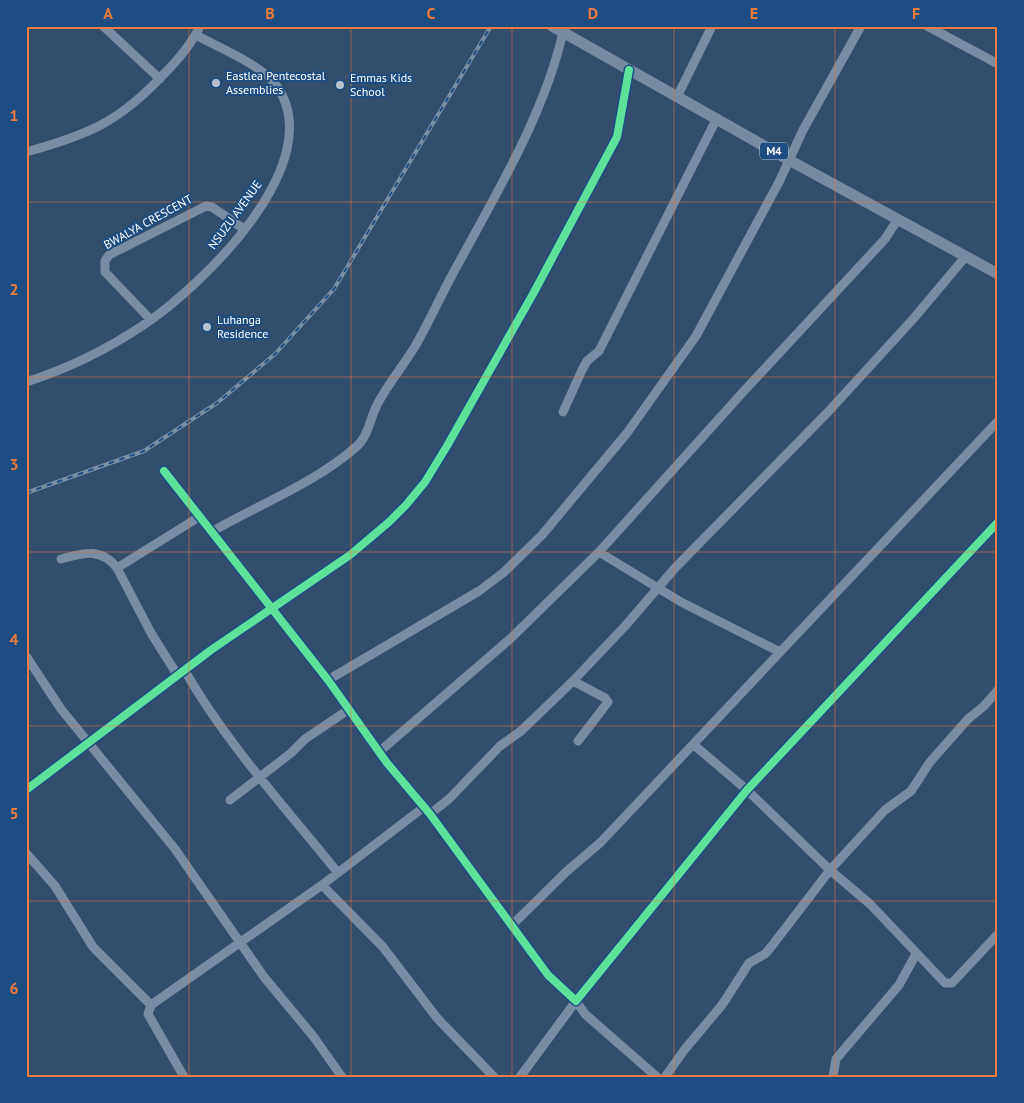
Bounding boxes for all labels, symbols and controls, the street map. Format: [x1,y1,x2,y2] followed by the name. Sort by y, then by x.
[103,3,113,23] text: A
[265,3,275,23] text: B
[427,3,436,23] text: C
[588,3,598,23] text: D
[750,3,758,23] text: E
[912,3,920,23] text: F
[226,68,326,97] place label: Eastlea Pentecostal Assemblies
[350,70,412,99] place label: Emmas Kids School
[210,77,222,89] marker: Eastlea Pentecostal Assemblies
[334,79,346,91] marker: Emmas Kids School
[9,105,19,125] text: 1
[760,142,788,160] road number: M4
[205,177,265,252] street label: NSUZU AVENUE
[101,191,195,252] street label: BWALYA CRESCENT
[9,279,19,299] text: 2
[217,312,268,341] place label: Luhanga Residence
[201,321,213,333] marker: Luhanga Residence
[9,454,19,474] text: 3
[9,629,19,649] text: 4
[9,803,19,823] text: 5
[9,978,19,998] text: 6

